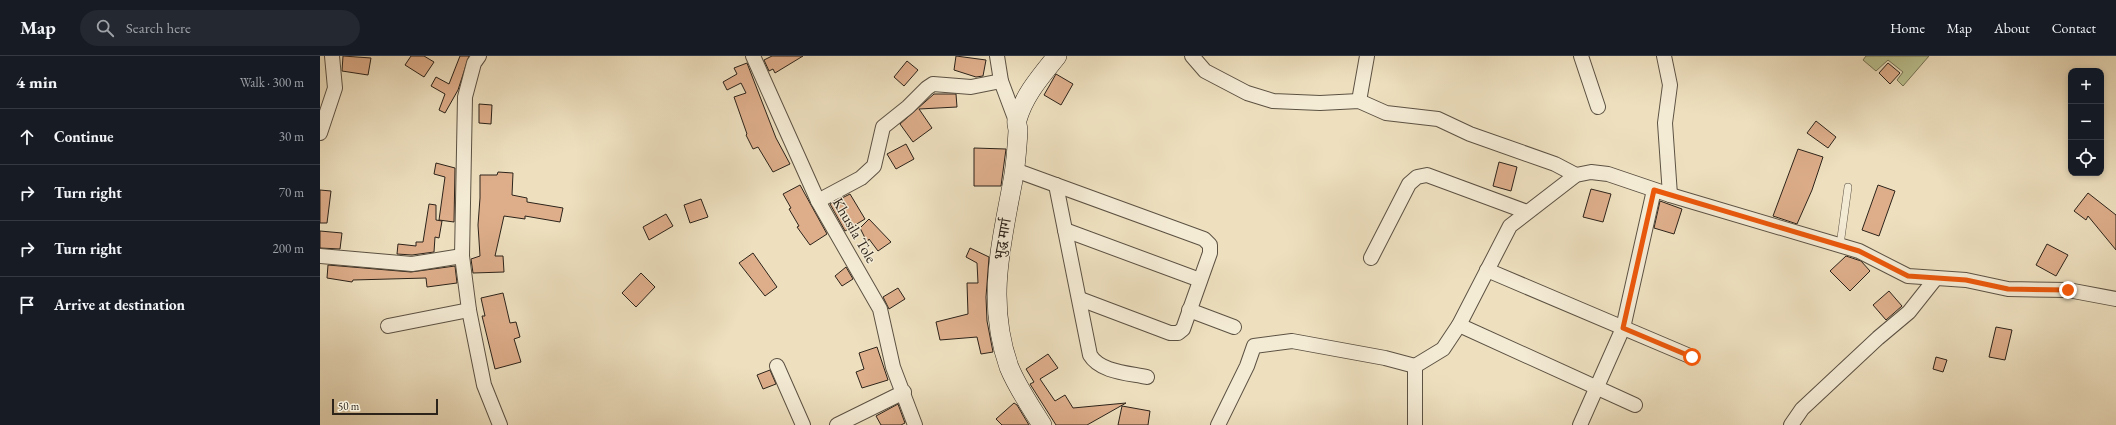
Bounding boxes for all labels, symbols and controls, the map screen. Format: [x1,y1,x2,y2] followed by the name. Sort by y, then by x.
[80,10,360,46] search box
[20,15,56,40] text: Map
[94,17,116,39] icon: search
[126,18,191,37] text: Search here
[1890,19,1925,37] text: Home
[1947,19,1972,37] text: Map
[1994,19,2030,37] text: About
[2052,19,2096,37] text: Contact
[2068,68,2104,176] map controls
[2068,68,2104,104] button: +
[16,71,57,93] text: 4 min
[240,74,304,91] text: Walk · 300 m
[2068,104,2104,140] button: −
[16,126,38,148] icon: ahead
[54,127,114,146] text: Continue
[279,128,304,145] text: 30 m
[2068,140,2104,176] button: locate
[16,182,38,204] icon: right
[54,183,122,202] text: Turn right
[279,184,304,201] text: 70 m
[829,194,881,266] street label: Khusila Tole
[989,216,1015,261] street label: भुद्ध मार्ग
[16,238,38,260] icon: right
[54,239,122,258] text: Turn right
[273,240,304,257] text: 200 m
[2059,281,2077,299] route end
[16,294,38,316] icon: arrive
[54,295,185,314] text: Arrive at destination
[1683,348,1701,366] route start
[332,397,438,416] scale bar
[338,399,359,413] text: 50 m

